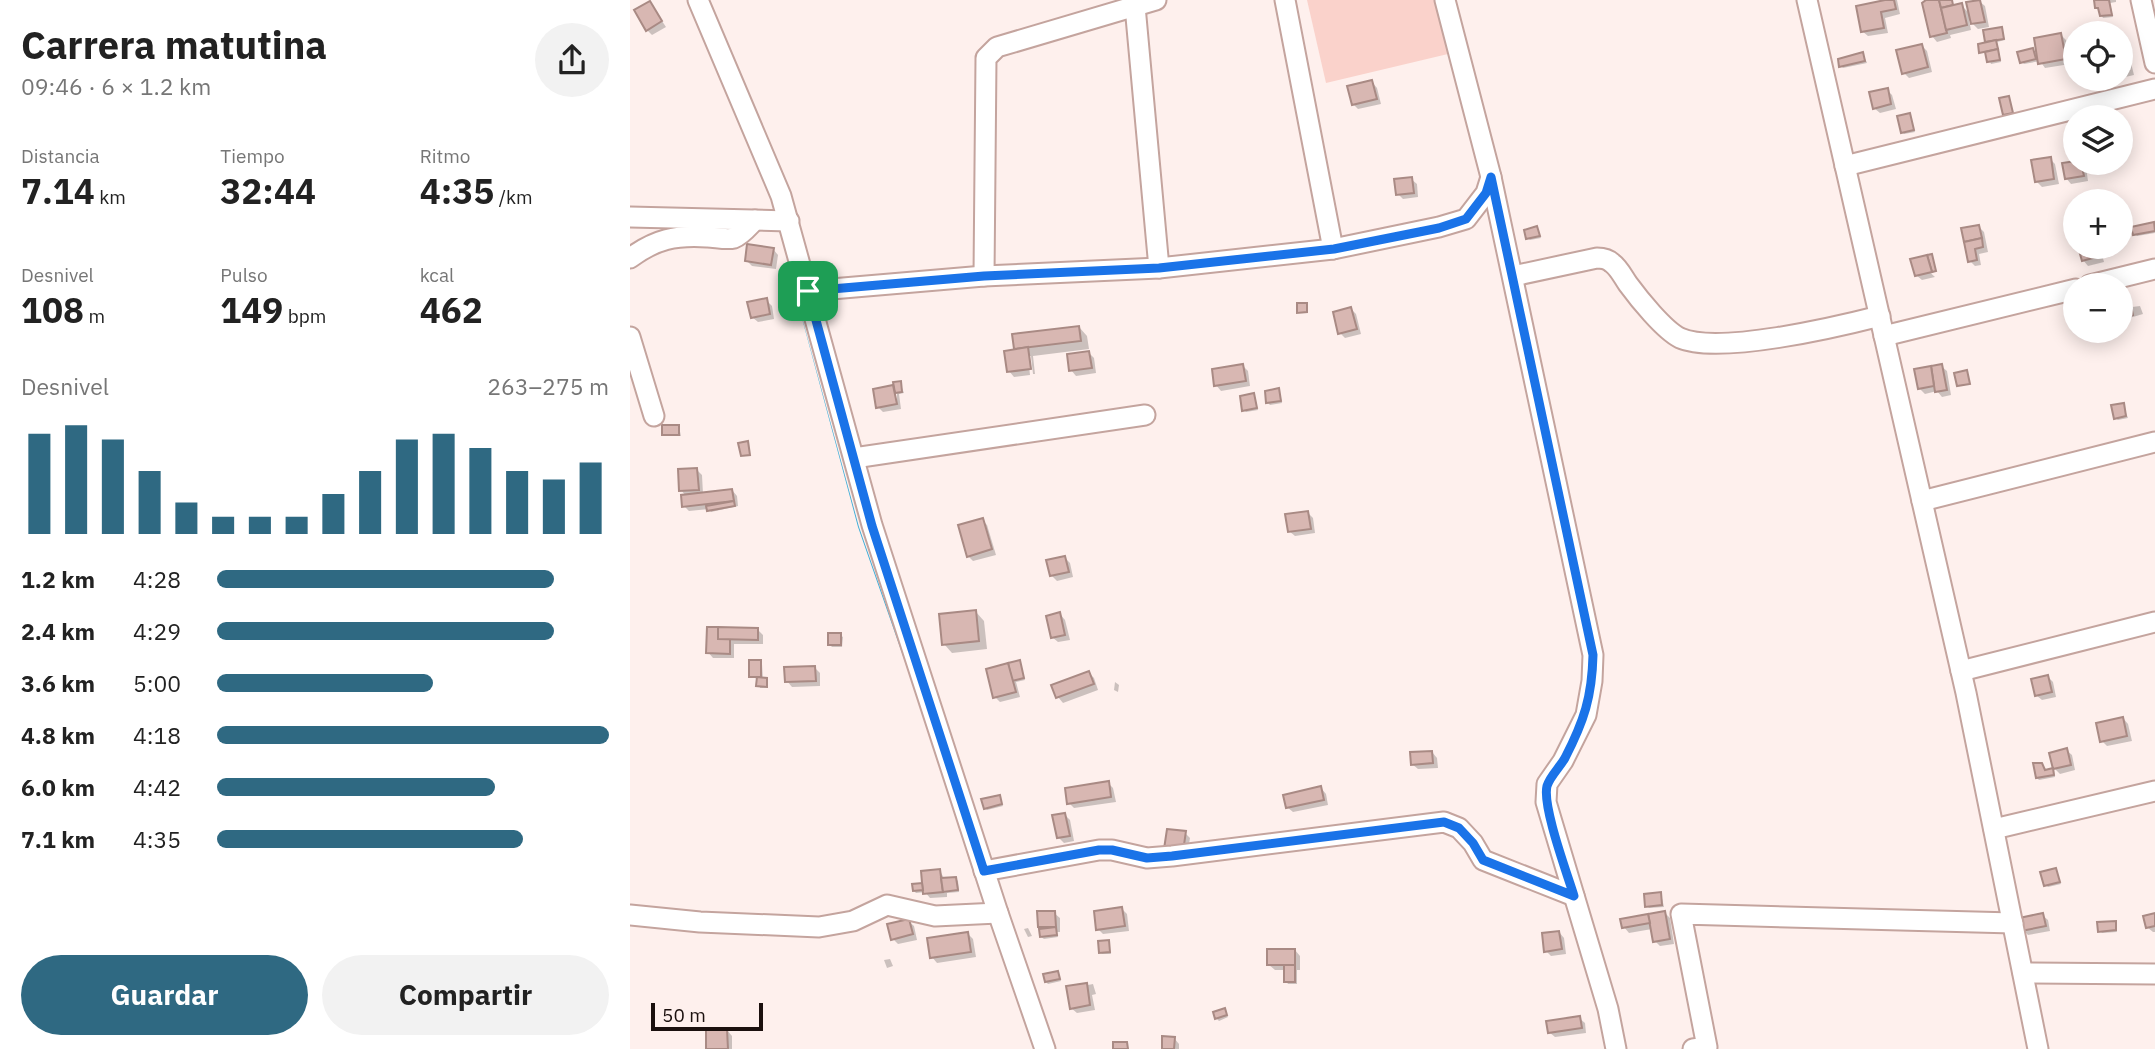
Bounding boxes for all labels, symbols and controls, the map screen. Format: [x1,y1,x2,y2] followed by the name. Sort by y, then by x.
[21,20,327,69] text: Carrera matutina
[2063,21,2133,343] map controls
[2063,21,2133,91] button: locate
[535,23,609,97] button: share
[21,71,211,101] text: 09:46 · 6 × 1.2 km
[2063,105,2133,175] button: layers
[21,144,100,168] text: Distancia
[220,144,285,168] text: Tiempo
[420,144,470,168] text: Ritmo
[21,168,95,214] text: 7.14
[220,168,316,214] text: 32:44
[420,168,494,214] text: 4:35
[95,185,126,209] text: km
[494,185,533,209] text: /km
[2063,189,2133,259] button: +
[778,261,838,321] pin
[21,263,94,287] text: Desnivel
[220,263,268,287] text: Pulso
[420,263,454,287] text: kcal
[789,272,827,310] icon: arrive
[2063,273,2133,343] button: −
[21,287,84,333] text: 108
[220,287,283,333] text: 149
[420,287,483,333] text: 462
[84,304,105,328] text: m
[283,304,326,328] text: bpm
[21,371,109,401] text: Desnivel
[487,371,609,401] text: 263–275 m
[21,564,95,594] text: 1.2 km
[133,564,181,594] text: 4:28
[21,616,95,646] text: 2.4 km
[133,616,181,646] text: 4:29
[21,668,95,698] text: 3.6 km
[133,668,181,698] text: 5:00
[21,720,95,750] text: 4.8 km
[133,720,181,750] text: 4:18
[21,772,95,802] text: 6.0 km
[133,772,181,802] text: 4:42
[21,824,95,854] text: 7.1 km
[133,824,181,854] text: 4:35
[21,955,308,1035] button: Guardar
[322,955,609,1035] button: Compartir
[651,1000,763,1032] scale bar
[662,1003,706,1027] text: 50 m

